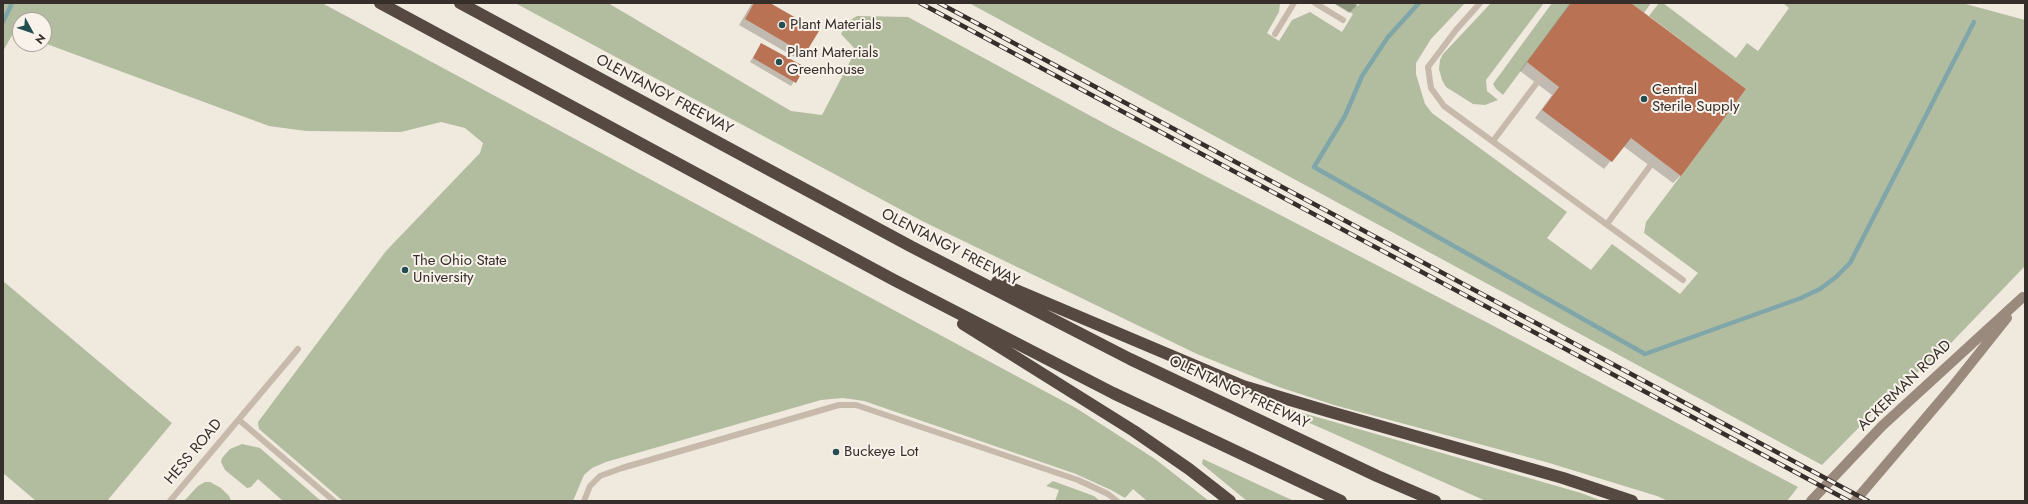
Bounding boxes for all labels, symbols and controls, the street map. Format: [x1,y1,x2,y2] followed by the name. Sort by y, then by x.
[12,12,52,52] north arrow
[790,16,881,34] place label: Plant Materials
[777,20,787,30] marker: Plant Materials
[31,31,49,48] text: N
[787,44,878,79] place label: Plant Materials Greenhouse
[592,51,736,139] street label: OLENTANGY FREEWAY
[774,57,784,67] marker: Plant Materials Greenhouse
[1652,81,1740,116] place label: Central Sterile Supply
[1639,94,1649,104] marker: Central Sterile Supply
[878,205,1022,291] street label: OLENTANGY FREEWAY
[413,252,507,287] place label: The Ohio State University
[400,265,410,275] marker: The Ohio State University
[1855,337,1955,435] street label: ACKERMAN ROAD
[1166,353,1312,433] street label: OLENTANGY FREEWAY
[161,416,227,488] street label: HESS ROAD
[844,443,918,461] place label: Buckeye Lot
[831,447,841,457] marker: Buckeye Lot

